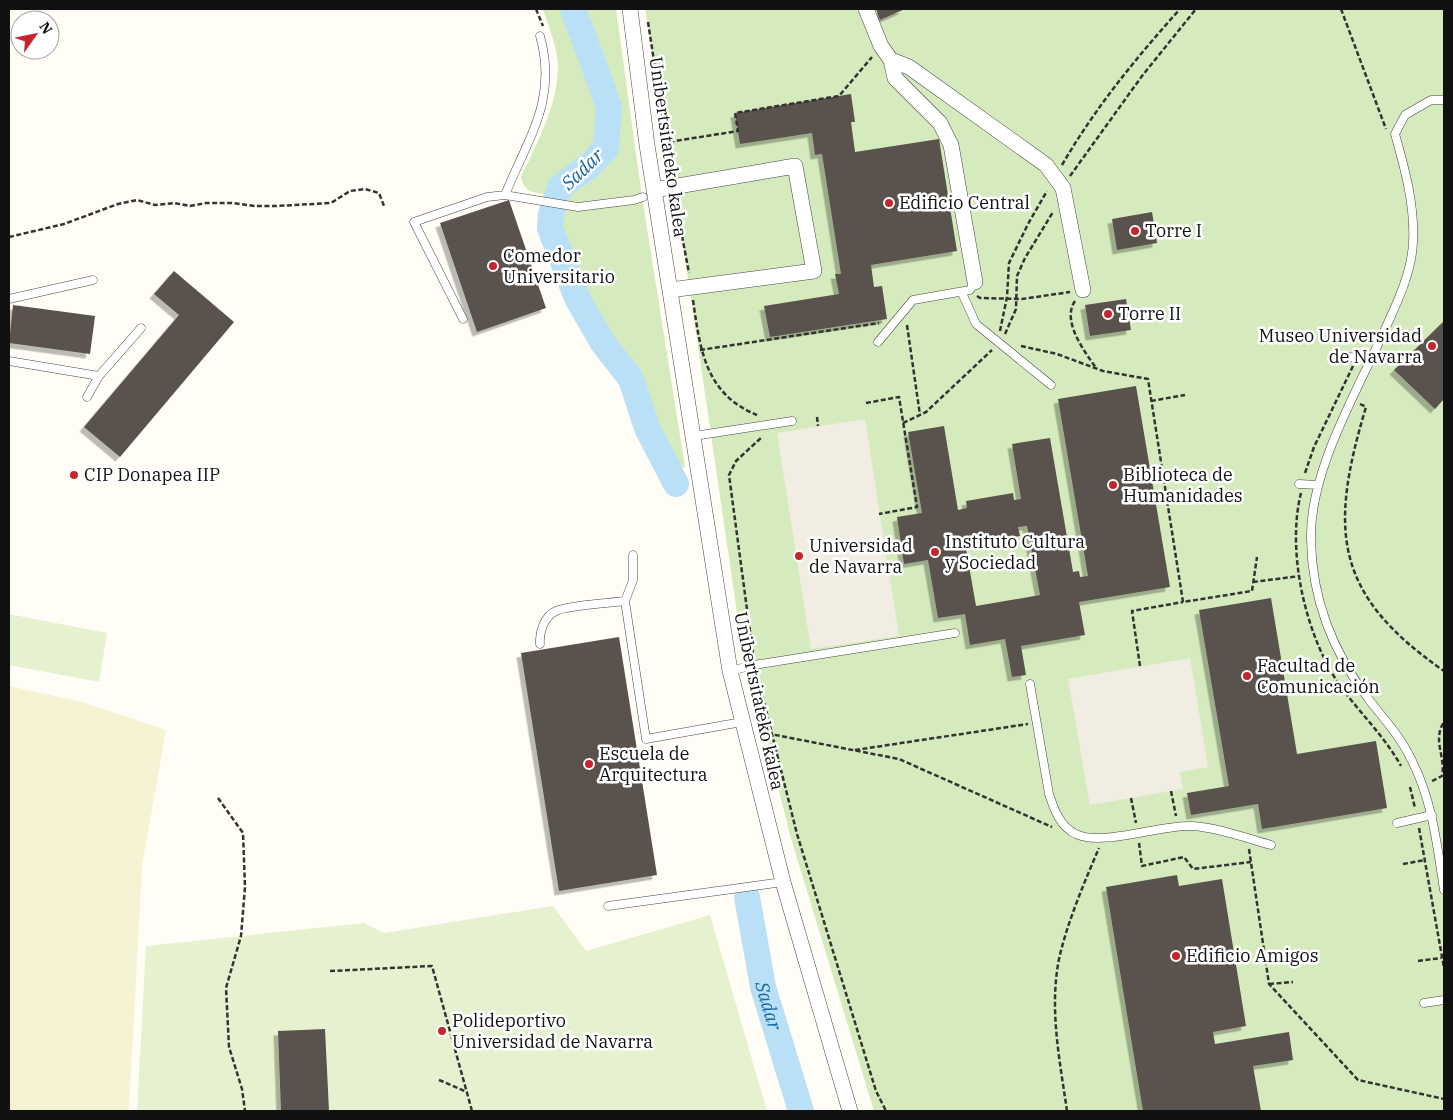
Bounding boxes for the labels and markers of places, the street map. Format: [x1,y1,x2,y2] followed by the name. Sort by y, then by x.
[899,191,1030,214] place label: Edificio Central
[883,197,895,209] marker: Edificio Central
[1145,219,1202,242] place label: Torre I
[1129,225,1141,237] marker: Torre I
[503,244,615,288] place label: Comedor Universitario
[487,260,499,272] marker: Comedor Universitario
[1118,302,1181,325] place label: Torre II
[1102,308,1114,320] marker: Torre II
[1259,324,1422,368] place label: Museo Universidad de Navarra
[1426,340,1438,352] marker: Museo Universidad de Navarra
[84,463,220,486] place label: CIP Donapea IIP
[1123,463,1243,507] place label: Biblioteca de Humanidades
[68,469,80,481] marker: CIP Donapea IIP
[1107,479,1119,491] marker: Biblioteca de Humanidades
[945,530,1085,574] place label: Instituto Cultura y Sociedad
[809,534,913,578] place label: Universidad de Navarra
[929,546,941,558] marker: Instituto Cultura y Sociedad
[793,550,805,562] marker: Universidad de Navarra
[1257,654,1380,698] place label: Facultad de Comunicación
[1241,670,1253,682] marker: Facultad de Comunicación
[599,742,708,786] place label: Escuela de Arquitectura
[583,758,595,770] marker: Escuela de Arquitectura
[1186,944,1318,967] place label: Edificio Amigos
[1170,950,1182,962] marker: Edificio Amigos
[452,1009,653,1053] place label: Polideportivo Universidad de Navarra
[436,1025,448,1037] marker: Polideportivo Universidad de Navarra

